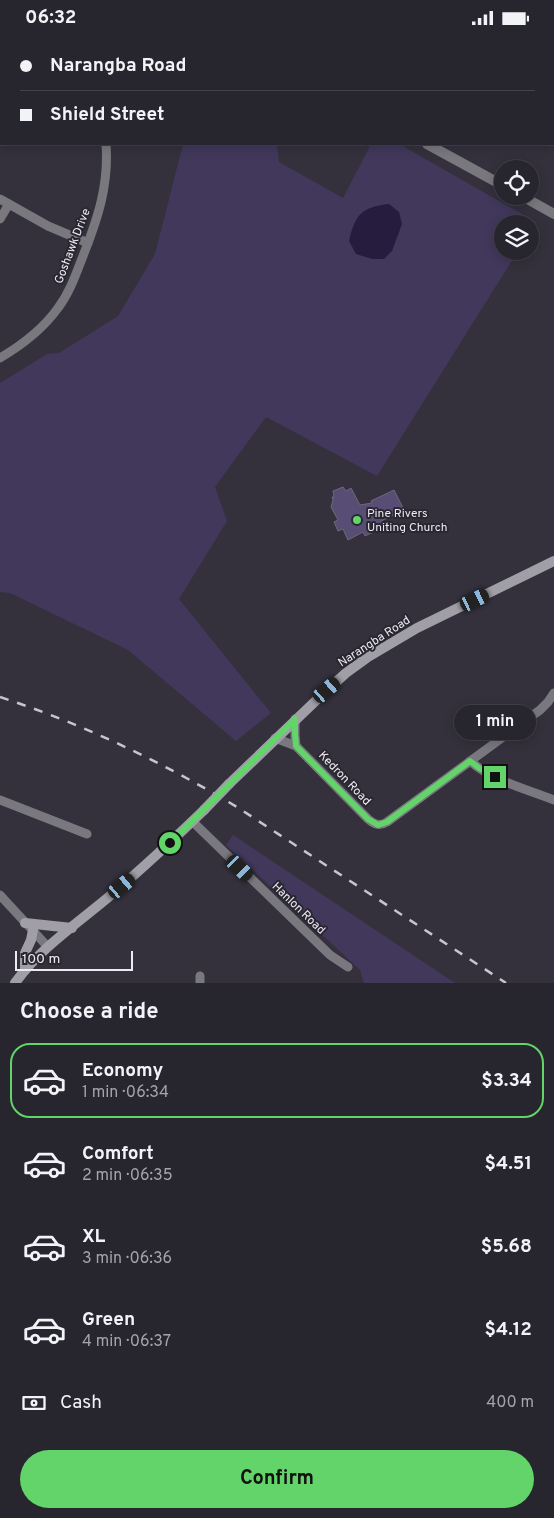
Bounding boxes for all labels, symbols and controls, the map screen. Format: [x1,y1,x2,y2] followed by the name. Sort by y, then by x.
[25,6,76,30] text: 06:32
[50,54,186,78] text: Narangba Road
[50,103,165,127] text: Shield Street
[494,160,539,260] map controls
[494,160,539,205] button: locate
[51,206,95,286] street label: Goshawk Drive
[494,215,539,260] button: layers
[367,506,447,536] place label: Pine Rivers Uniting Church
[351,514,363,526] marker: Pine Rivers Uniting Church
[458,587,491,613] car
[335,613,414,671] street label: Narangba Road
[310,674,343,706] car
[454,705,536,739] callout: 1 min
[476,712,514,732] text: 1 min
[314,748,374,809] street label: Kedron Road
[484,766,506,788] route end
[159,832,181,854] route start
[223,852,256,884] car
[105,871,138,901] car
[268,879,328,938] street label: Hanlon Road
[15,948,132,971] scale bar
[22,951,60,968] text: 100 m
[20,999,158,1026] text: Choose a ride
[22,1058,67,1103] icon: car
[82,1059,163,1083] text: Economy
[481,1069,532,1093] text: $3.34
[82,1083,169,1103] text: 1 min · 06:34
[22,1141,67,1186] icon: car
[82,1142,154,1166] text: Comfort
[485,1152,532,1176] text: $4.51
[82,1166,173,1186] text: 2 min · 06:35
[22,1224,67,1269] icon: car
[82,1225,105,1249] text: XL
[481,1235,532,1259] text: $5.68
[82,1249,172,1269] text: 3 min · 06:36
[22,1307,67,1352] icon: car
[82,1308,135,1332] text: Green
[485,1318,532,1342] text: $4.12
[82,1332,171,1352] text: 4 min · 06:37
[20,1389,48,1417] icon: cash
[60,1391,102,1415] text: Cash
[486,1393,534,1413] text: 400 m
[20,1450,534,1508] button: Confirm

